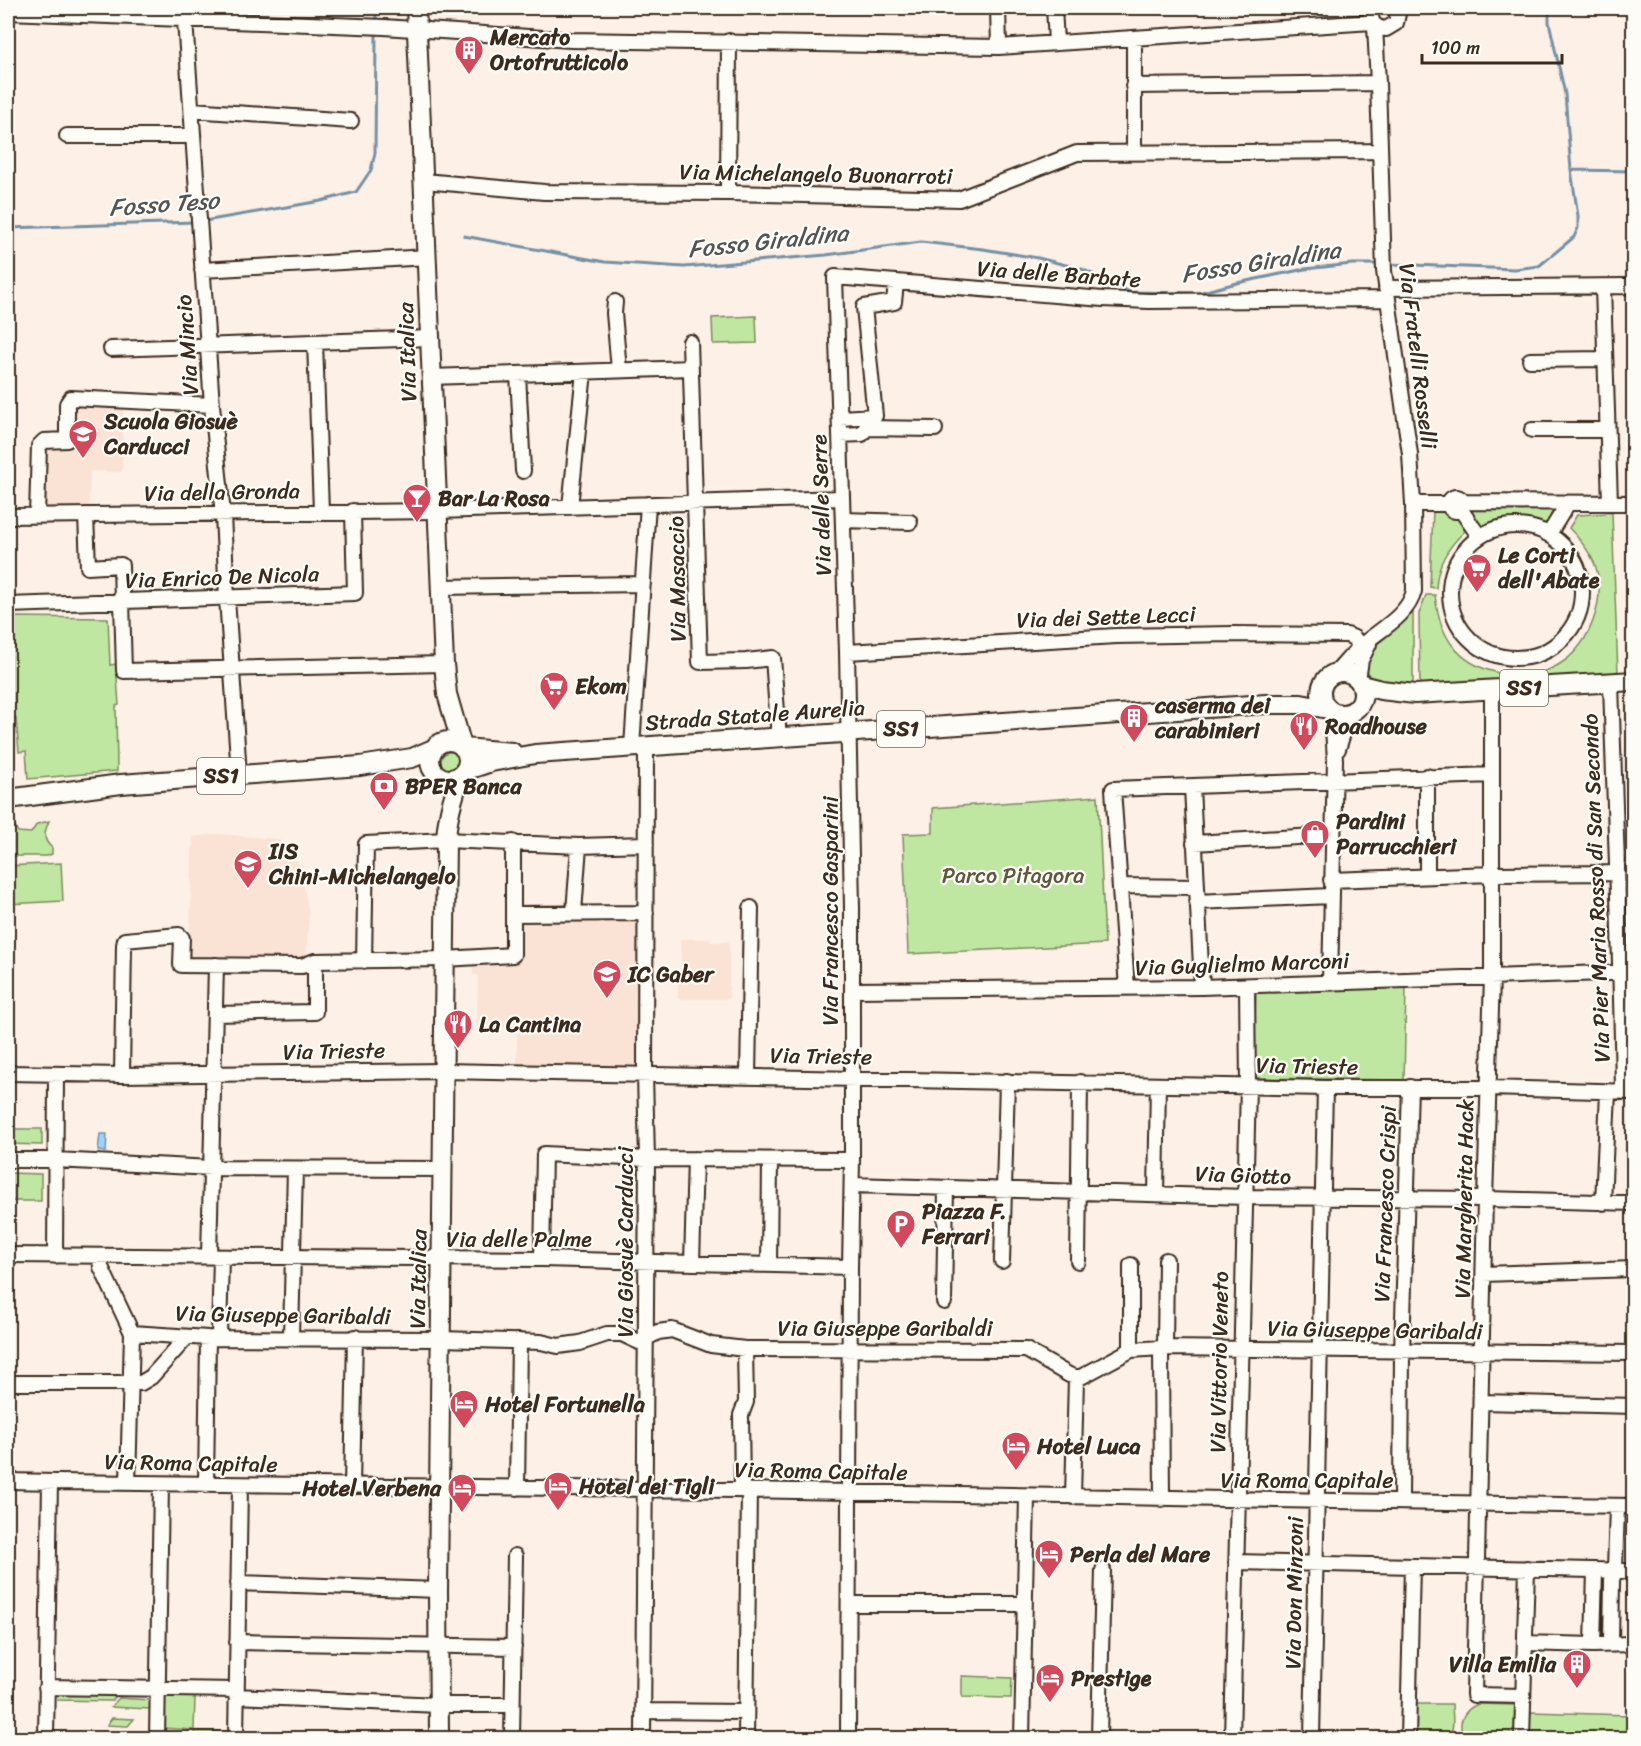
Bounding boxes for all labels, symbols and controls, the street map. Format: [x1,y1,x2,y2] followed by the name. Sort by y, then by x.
[489,18,629,82] place label: Mercato Ortofrutticolo
[1422,27,1562,65] scale bar
[1431,32,1480,64] text: 100 m
[453,34,485,76] building icon: Mercato Ortofrutticolo
[679,152,954,196] street label: Via Michelangelo Buonarroti
[108,179,222,229] water label: Fosso Teso
[686,212,852,270] water label: Fosso Giraldina
[1178,228,1345,295] water label: Fosso Giraldina
[976,249,1142,299] street label: Via delle Barbate
[1387,261,1449,452] street label: Via Fratelli Rosselli
[164,293,210,397] street label: Via Mincio
[386,301,428,402] street label: Via Italica
[103,402,239,466] place label: Scuola Giosuè Carducci
[67,418,99,460] school or university icon: Scuola Giosuè Carducci
[799,433,843,576] street label: Via delle Serre
[144,471,300,513] street label: Via della Gronda
[438,479,550,518] place label: Bar La Rosa
[401,482,433,524] bar icon: Bar La Rosa
[656,516,698,642] street label: Via Masaccio
[1498,536,1600,600] place label: Le Corti dell'Abate
[1461,552,1493,594] supermarket icon: Le Corti dell'Abate
[124,554,321,600] street label: Via Enrico De Nicola
[1016,594,1197,640] street label: Via dei Sette Lecci
[575,667,627,706] place label: Ekom
[538,670,570,712] supermarket icon: Ekom
[1500,670,1548,706] road number: SS1
[1154,686,1272,750] place label: caserma dei carabinieri
[644,688,866,742] street label: Strada Statale Aurelia
[1118,702,1150,744] building icon: caserma dei carabinieri
[1324,707,1427,746] place label: Roadhouse
[1288,710,1320,752] restaurant icon: Roadhouse
[877,711,925,747] road number: SS1
[1570,713,1622,1063] street label: Via Pier Maria Rosso di San Secondo
[197,758,245,794] road number: SS1
[405,767,523,806] place label: BPER Banca
[368,770,400,812] bank icon: BPER Banca
[811,795,850,1026] street label: Via Francesco Gasparini
[1336,802,1458,866] place label: Pardini Parrucchieri
[1299,818,1331,860] shop icon: Pardini Parrucchieri
[268,832,456,896] place label: IIS Chini-Michelangelo
[232,848,264,890] school or university icon: IIS Chini-Michelangelo
[942,856,1084,895] park label: Parco Pitagora
[1134,941,1351,987] street label: Via Guglielmo Marconi
[627,955,715,994] place label: IC Gaber
[591,958,623,1000] school or university icon: IC Gaber
[479,1005,581,1044] place label: La Cantina
[442,1008,474,1050] restaurant icon: La Cantina
[283,1031,385,1071] street label: Via Trieste
[770,1036,872,1076] street label: Via Trieste
[1256,1046,1358,1086] street label: Via Trieste
[1443,1099,1485,1299] street label: Via Margherita Hack
[1362,1104,1408,1303] street label: Via Francesco Crispi
[606,1146,645,1338] street label: Via Giosuè Carducci
[1194,1154,1292,1196] street label: Via Giotto
[921,1192,1007,1256] place label: Piazza F. Ferrari
[885,1208,917,1250] parking icon: Piazza F. Ferrari
[446,1220,592,1259] street label: Via delle Palme
[398,1228,438,1329] street label: Via Italica
[1198,1271,1240,1453] street label: Via Vittorio Veneto
[175,1294,392,1336] street label: Via Giuseppe Garibaldi
[777,1309,993,1348] street label: Via Giuseppe Garibaldi
[1267,1309,1484,1351] street label: Via Giuseppe Garibaldi
[484,1385,646,1424] place label: Hotel Fortunella
[448,1388,480,1430] hotel icon: Hotel Fortunella
[1036,1427,1141,1466] place label: Hotel Luca
[1000,1430,1032,1472] hotel icon: Hotel Luca
[104,1442,278,1484] street label: Via Roma Capitale
[734,1450,908,1492] street label: Via Roma Capitale
[1220,1461,1394,1500] street label: Via Roma Capitale
[578,1467,715,1506] place label: Hotel dei Tigli
[301,1469,442,1508] place label: Hotel Verbena
[542,1470,574,1512] hotel icon: Hotel dei Tigli
[446,1472,478,1514] hotel icon: Hotel Verbena
[1273,1515,1315,1670] street label: Via Don Minzoni
[1070,1535,1211,1574] place label: Perla del Mare
[1033,1538,1065,1580] hotel icon: Perla del Mare
[1449,1645,1557,1684] place label: Villa Emilia
[1561,1648,1593,1690] building icon: Villa Emilia
[1071,1659,1152,1698] place label: Prestige
[1034,1662,1066,1704] hotel icon: Prestige

